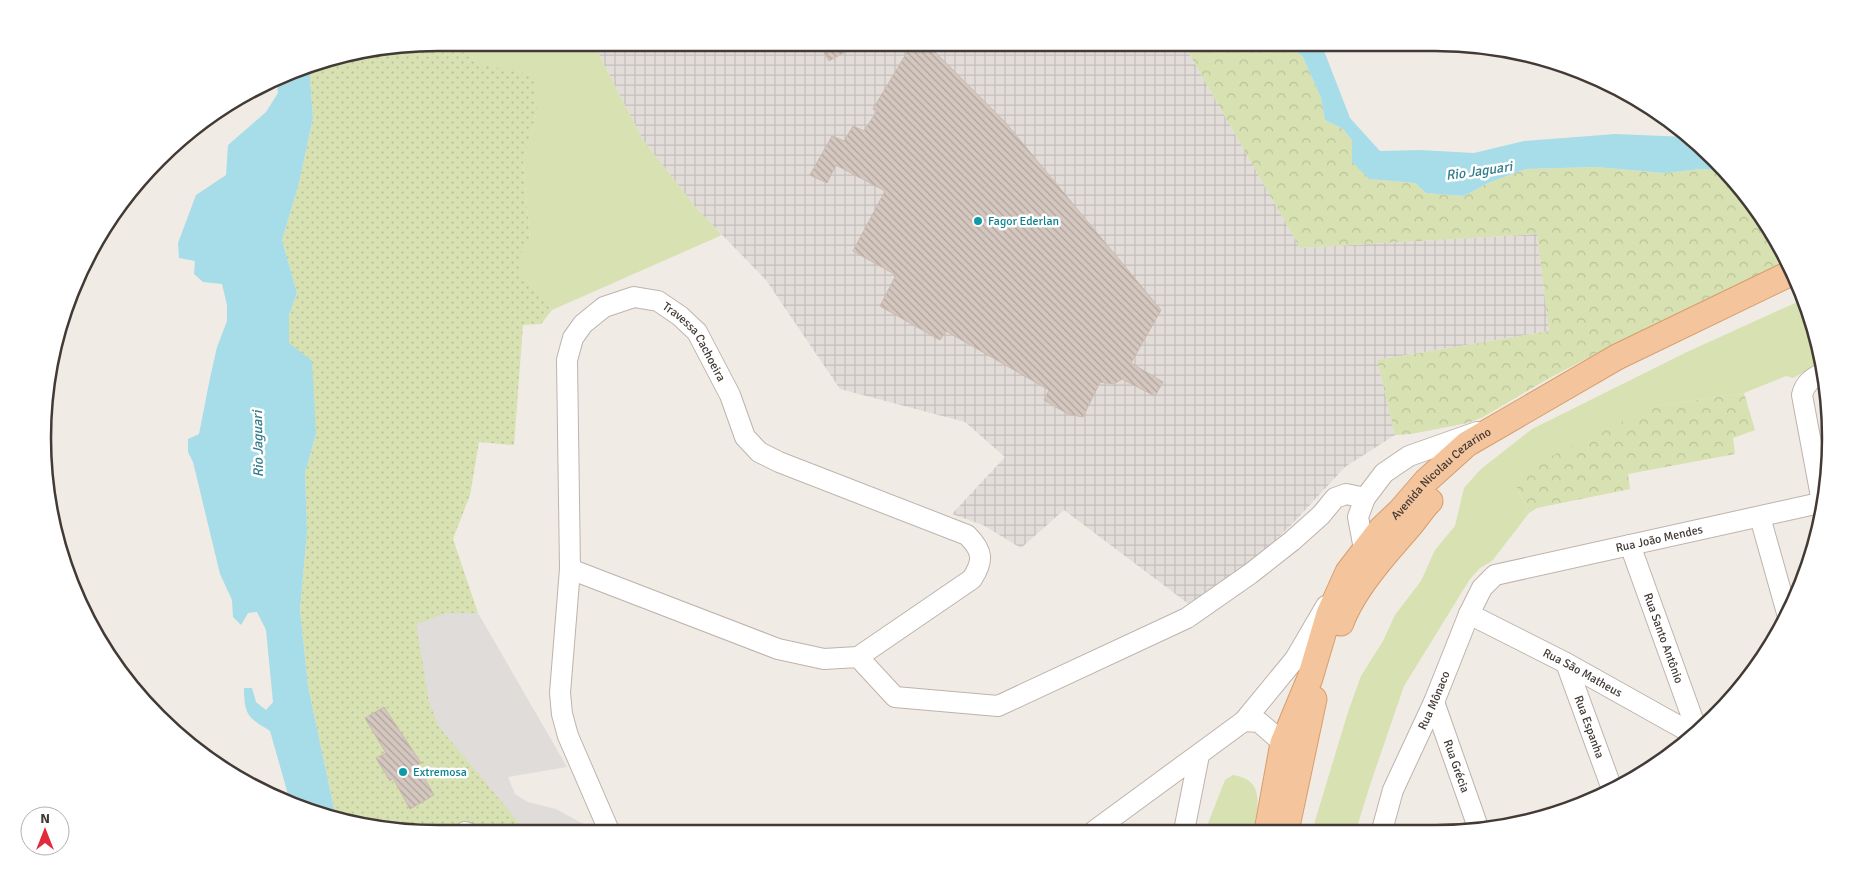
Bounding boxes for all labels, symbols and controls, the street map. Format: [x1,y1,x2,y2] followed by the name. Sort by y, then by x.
[1445,158,1514,184] water label: Rio Jaguari
[988,214,1059,229] place label: Fagor Ederlan
[972,215,984,227] marker: Fagor Ederlan
[660,299,729,384] street label: Travessa Cachoeira
[249,409,267,478] water label: Rio Jaguari
[1388,424,1494,523] street label: Avenida Nicolau Cezarino
[1614,522,1704,555] street label: Rua João Mendes
[1640,591,1687,685] street label: Rua Santo Antônio
[1541,645,1625,700] street label: Rua São Matheus
[1415,669,1453,732] street label: Rua Mônaco
[1571,693,1608,760] street label: Rua Espanha
[1440,738,1473,795] street label: Rua Grécia
[413,765,467,780] place label: Extremosa
[397,766,409,778] marker: Extremosa
[20,806,70,856] north arrow
[40,810,50,827] text: N

